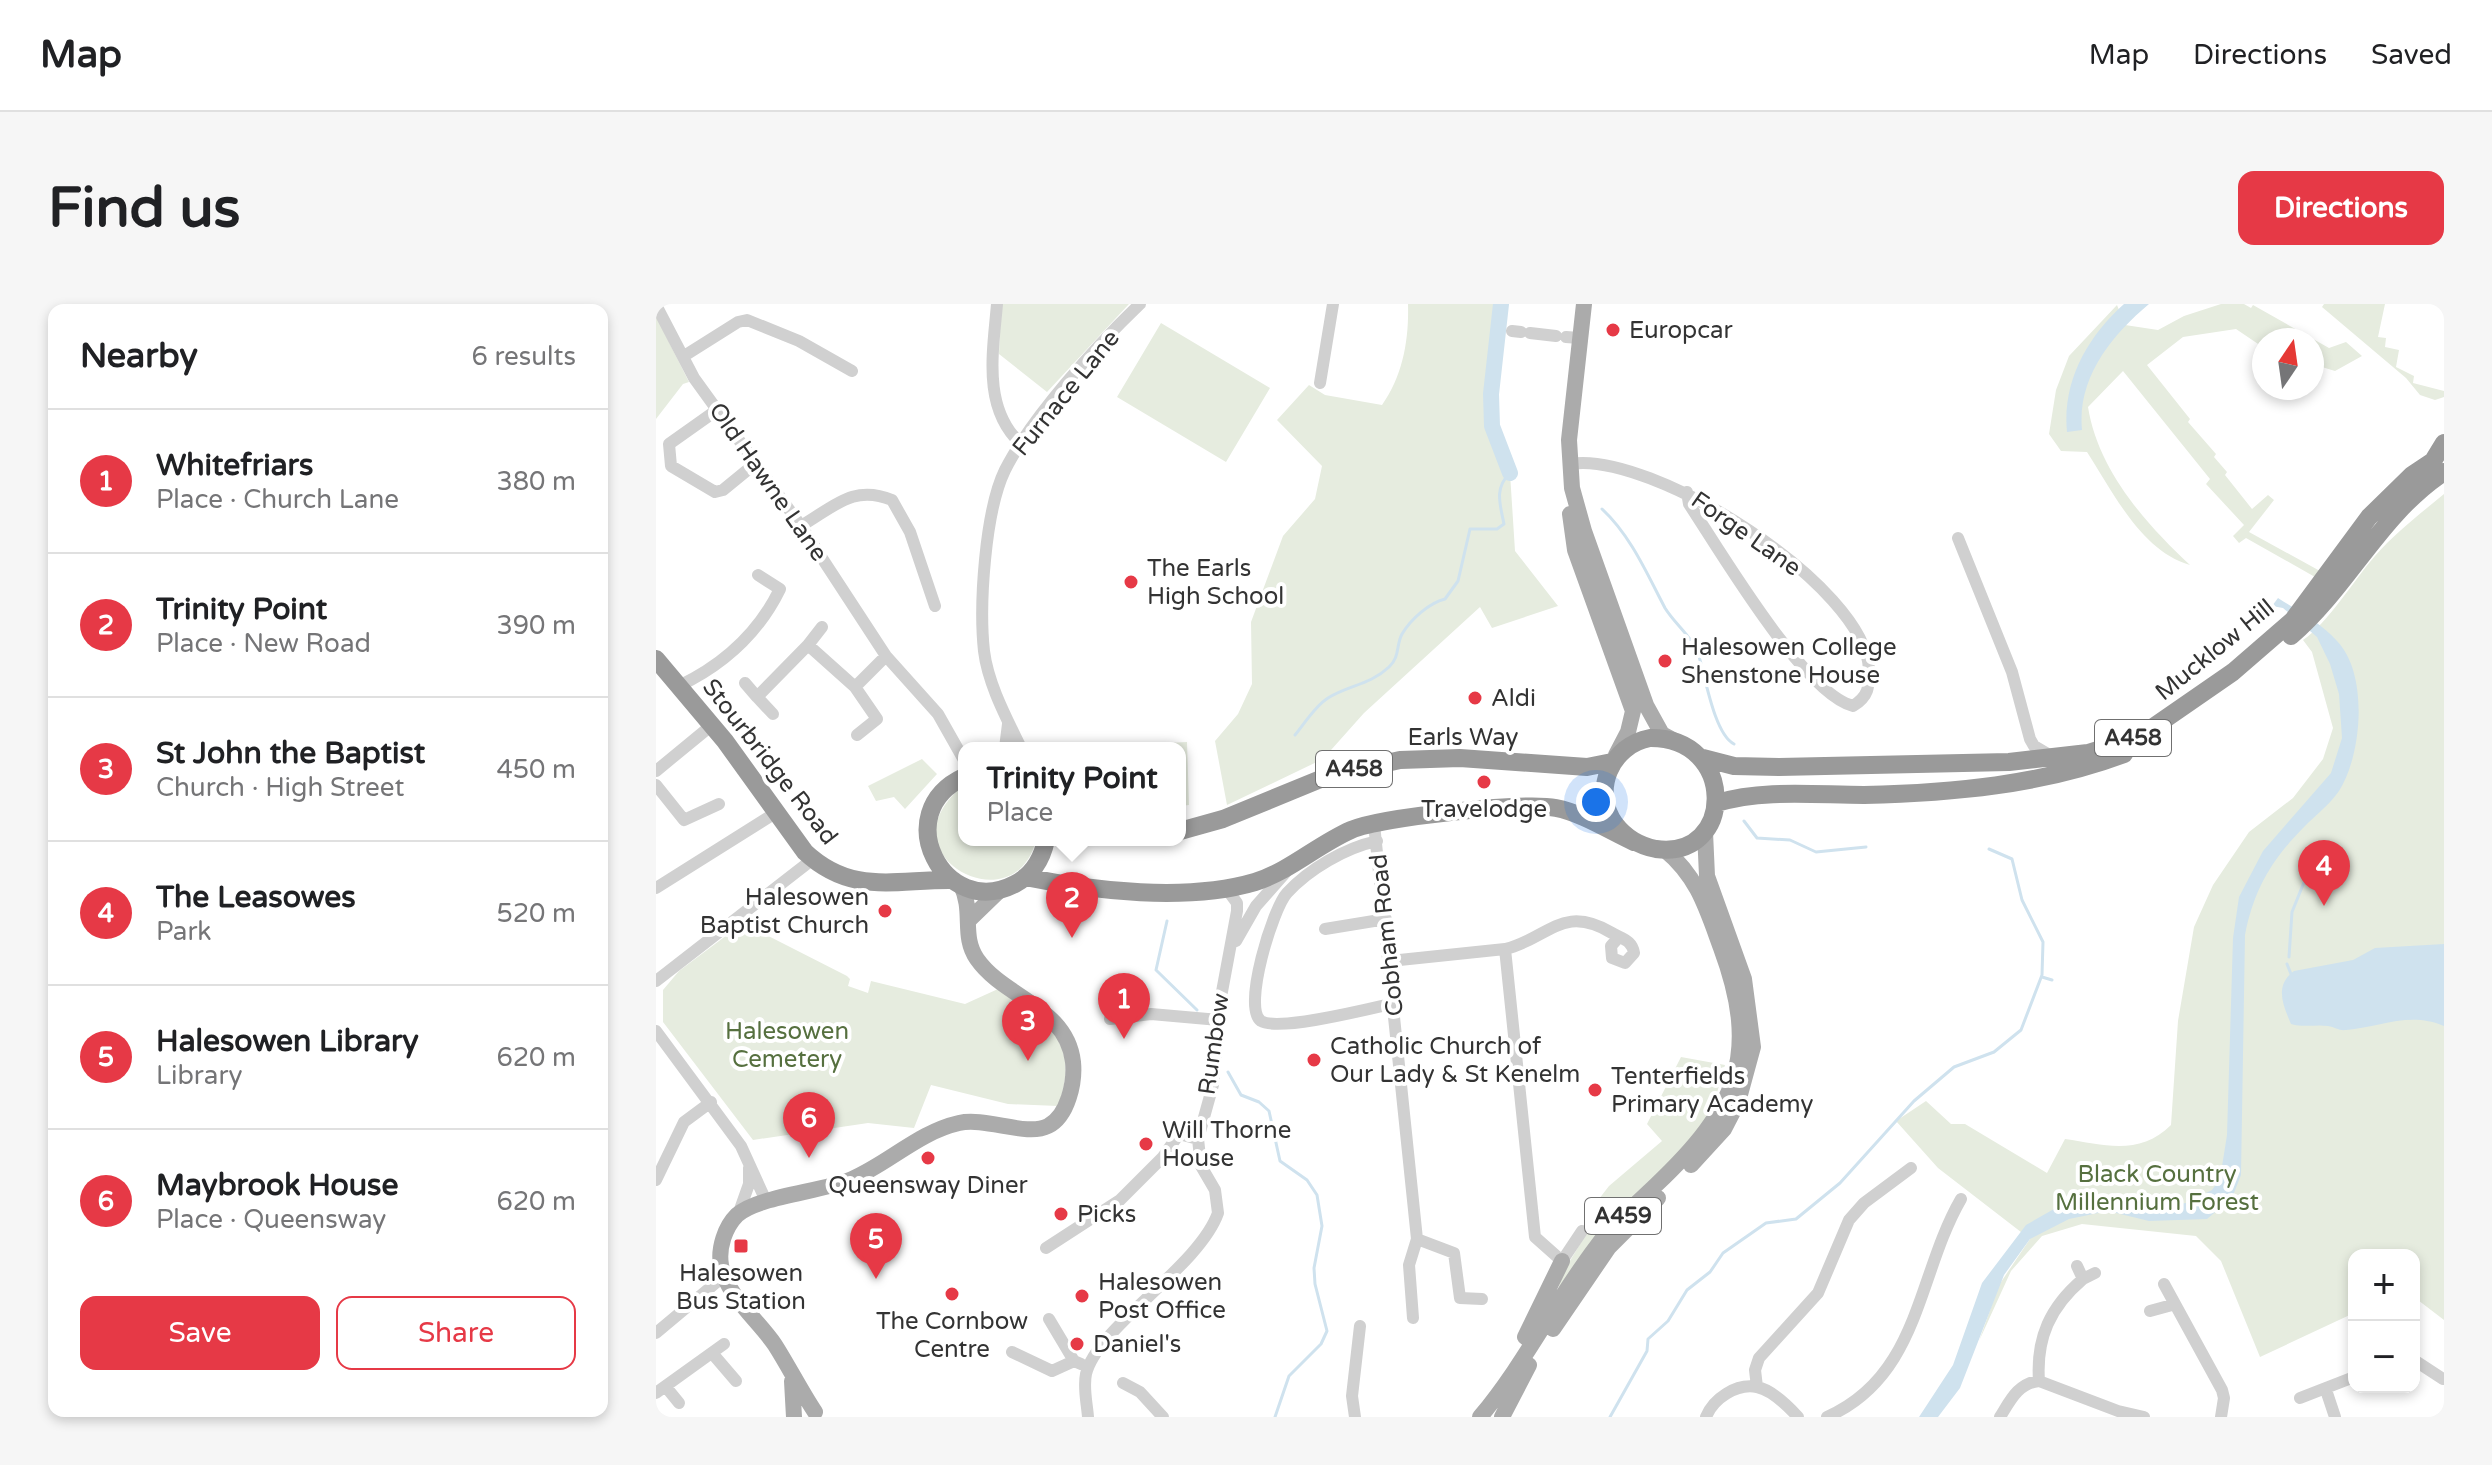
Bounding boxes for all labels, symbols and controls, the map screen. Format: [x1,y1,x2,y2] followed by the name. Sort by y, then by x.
[40,32,122,78] text: Map
[2089,38,2149,72] text: Map
[2193,38,2327,72] text: Directions
[2371,38,2452,72] text: Saved
[2238,171,2444,245] button: Directions
[48,175,240,242] text: Find us
[1629,316,1733,345] place label: Europcar
[1604,321,1622,339] marker: Europcar
[1006,324,1126,462] street label: Furnace Lane
[2252,328,2324,400] north arrow
[80,336,198,377] text: Nearby
[471,341,576,372] text: 6 results
[702,397,834,567] street label: Old Hawne Lane
[156,447,313,484] text: Whitefriars
[98,466,114,497] text: 1
[496,466,576,497] text: 380 m
[156,484,399,515] text: Place · Church Lane
[1685,486,1807,582] street label: Forge Lane
[1147,554,1284,611] place label: The Earls High School
[1122,573,1140,591] marker: The Earls High School
[156,591,327,628] text: Trinity Point
[2150,593,2280,707] street label: Mucklow Hill
[98,610,114,641] text: 2
[496,610,576,641] text: 390 m
[156,628,371,659] text: Place · New Road
[1681,633,1897,690] place label: Halesowen College Shenstone House
[1656,652,1674,670] marker: Halesowen College Shenstone House
[696,673,844,851] street label: Stourbridge Road
[1491,684,1536,713] place label: Aldi
[1466,689,1484,707] marker: Aldi
[2095,720,2171,756] road number: A458
[1407,723,1519,752] street label: Earls Way
[156,735,425,772] text: St John the Baptist
[958,742,1186,846] popup
[1316,751,1392,787] road number: A458
[98,754,114,785] text: 3
[496,754,576,785] text: 450 m
[986,760,1158,797] text: Trinity Point
[156,772,404,803] text: Church · High Street
[1475,773,1493,791] marker: Travelodge
[1576,782,1616,822] your location
[1421,795,1547,824] place label: Travelodge
[986,797,1053,828] text: Place
[2298,840,2350,906] pin: 4
[1364,853,1410,1017] street label: Cobham Road
[1046,872,1098,938] pin: 2
[156,879,356,916] text: The Leasowes
[700,883,869,940] place label: Halesowen Baptist Church
[98,898,114,929] text: 4
[496,898,576,929] text: 520 m
[876,902,894,920] marker: Halesowen Baptist Church
[156,916,212,947] text: Park
[1098,973,1150,1039] pin: 1
[1193,991,1235,1097] street label: Rumbow
[1002,995,1054,1061] pin: 3
[725,1017,849,1074] park label: Halesowen Cemetery
[156,1023,419,1060] text: Halesowen Library
[1330,1032,1580,1089] place label: Catholic Church of Our Lady & St Kenelm
[98,1042,114,1073] text: 5
[496,1042,576,1073] text: 620 m
[1305,1051,1323,1069] marker: Catholic Church of Our Lady & St Kenelm
[156,1060,242,1091] text: Library
[1611,1062,1813,1119] place label: Tenterfields Primary Academy
[1586,1081,1604,1099] marker: Tenterfields Primary Academy
[783,1092,835,1158] pin: 6
[1162,1116,1291,1173] place label: Will Thorne House
[1137,1135,1155,1153] marker: Will Thorne House
[919,1149,937,1167] marker: Queensway Diner
[2055,1160,2259,1217] park label: Black Country Millennium Forest
[156,1167,398,1204] text: Maybrook House
[828,1171,1029,1200] place label: Queensway Diner
[98,1186,114,1217] text: 6
[496,1186,576,1217] text: 620 m
[1585,1198,1661,1234] road number: A459
[1077,1200,1136,1229] place label: Picks
[156,1204,386,1235] text: Place · Queensway
[1052,1205,1070,1223] marker: Picks
[850,1213,902,1279] pin: 5
[732,1237,750,1255] marker: Halesowen Bus Station
[2348,1249,2420,1393] map controls
[2348,1249,2420,1321] button: +
[676,1259,806,1316] place label: Halesowen Bus Station
[1098,1268,1226,1325] place label: Halesowen Post Office
[943,1285,961,1303] marker: The Cornbow Centre
[1073,1287,1091,1305] marker: Halesowen Post Office
[80,1296,320,1370] button: Save
[336,1296,576,1370] button: Share
[876,1307,1028,1364] place label: The Cornbow Centre
[2348,1321,2420,1393] button: −
[1093,1330,1181,1359] place label: Daniel's
[1068,1335,1086,1353] marker: Daniel's

